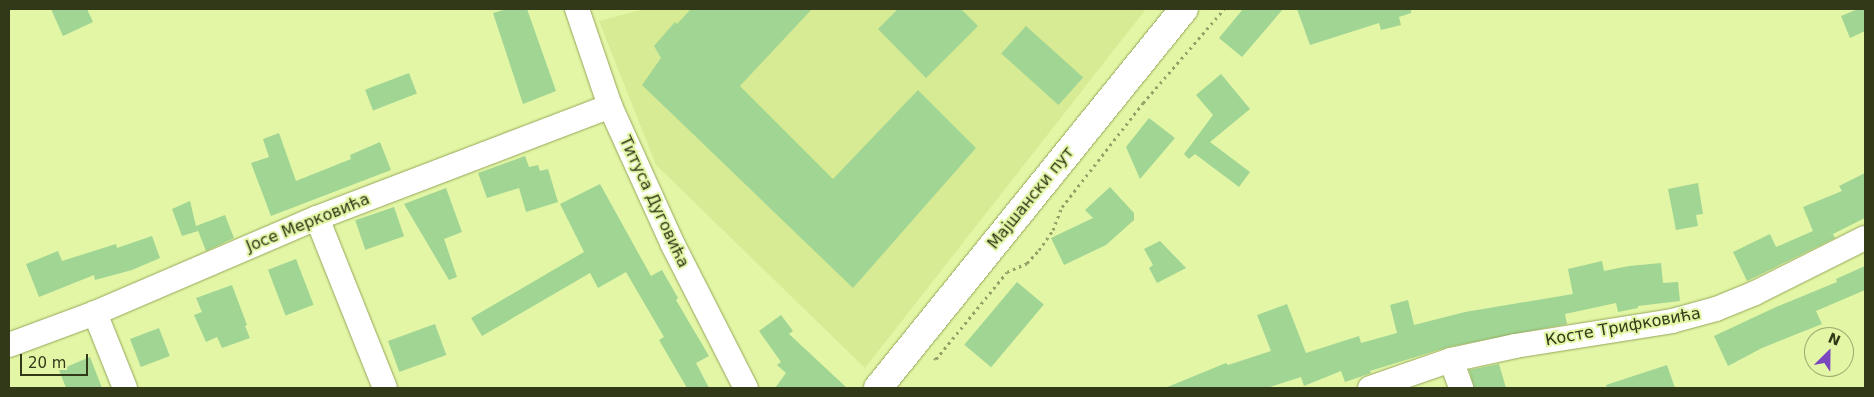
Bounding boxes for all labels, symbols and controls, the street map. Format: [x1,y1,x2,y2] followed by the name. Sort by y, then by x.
[615,133,693,271] street label: Титуса Дуговића
[984,143,1078,253] street label: Мајшански пут
[243,189,373,257] street label: Јосе Мерковића
[1544,304,1702,350] street label: Косте Трифковића
[1804,327,1854,377] north arrow
[1826,329,1843,349] text: N
[22,344,90,376] scale bar
[28,354,66,372] text: 20 m

